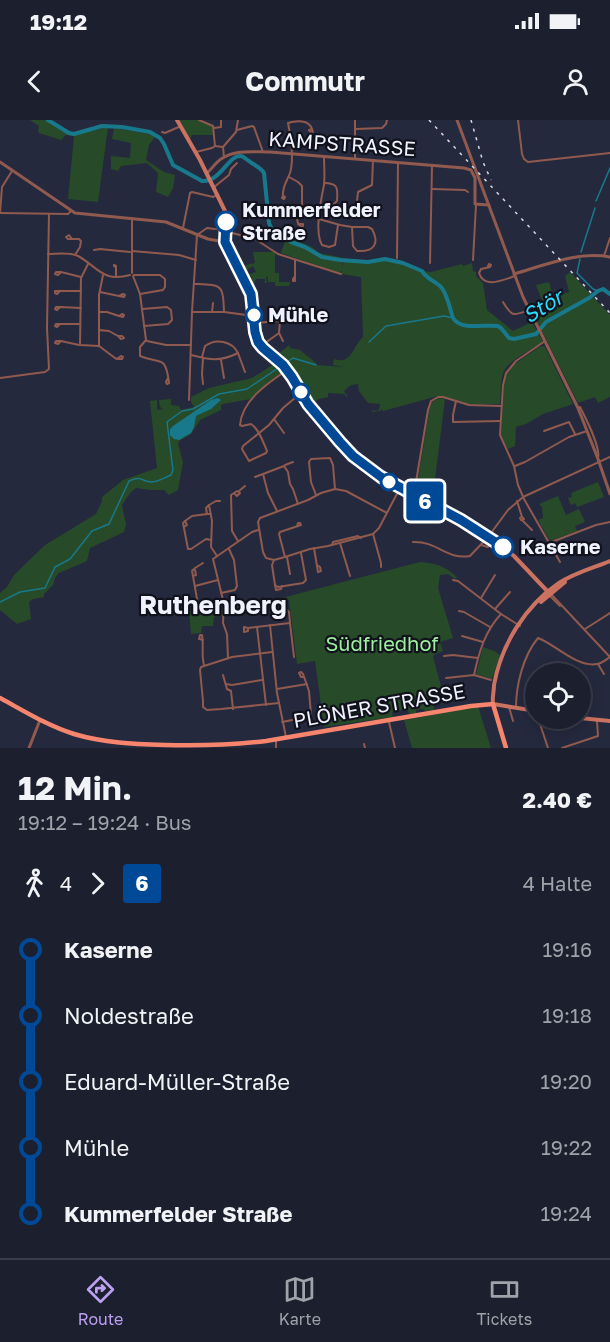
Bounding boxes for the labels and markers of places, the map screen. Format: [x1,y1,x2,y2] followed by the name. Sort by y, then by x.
[242,197,381,244] place label: Kummerfelder Straße
[215,211,237,233] marker: Kummerfelder Straße
[268,302,328,326] place label: Mühle
[245,306,263,324] marker: Mühle
[292,383,310,401] unlabelled marker
[380,473,398,491] unlabelled marker
[520,534,601,558] place label: Kaserne
[492,536,514,558] marker: Kaserne

